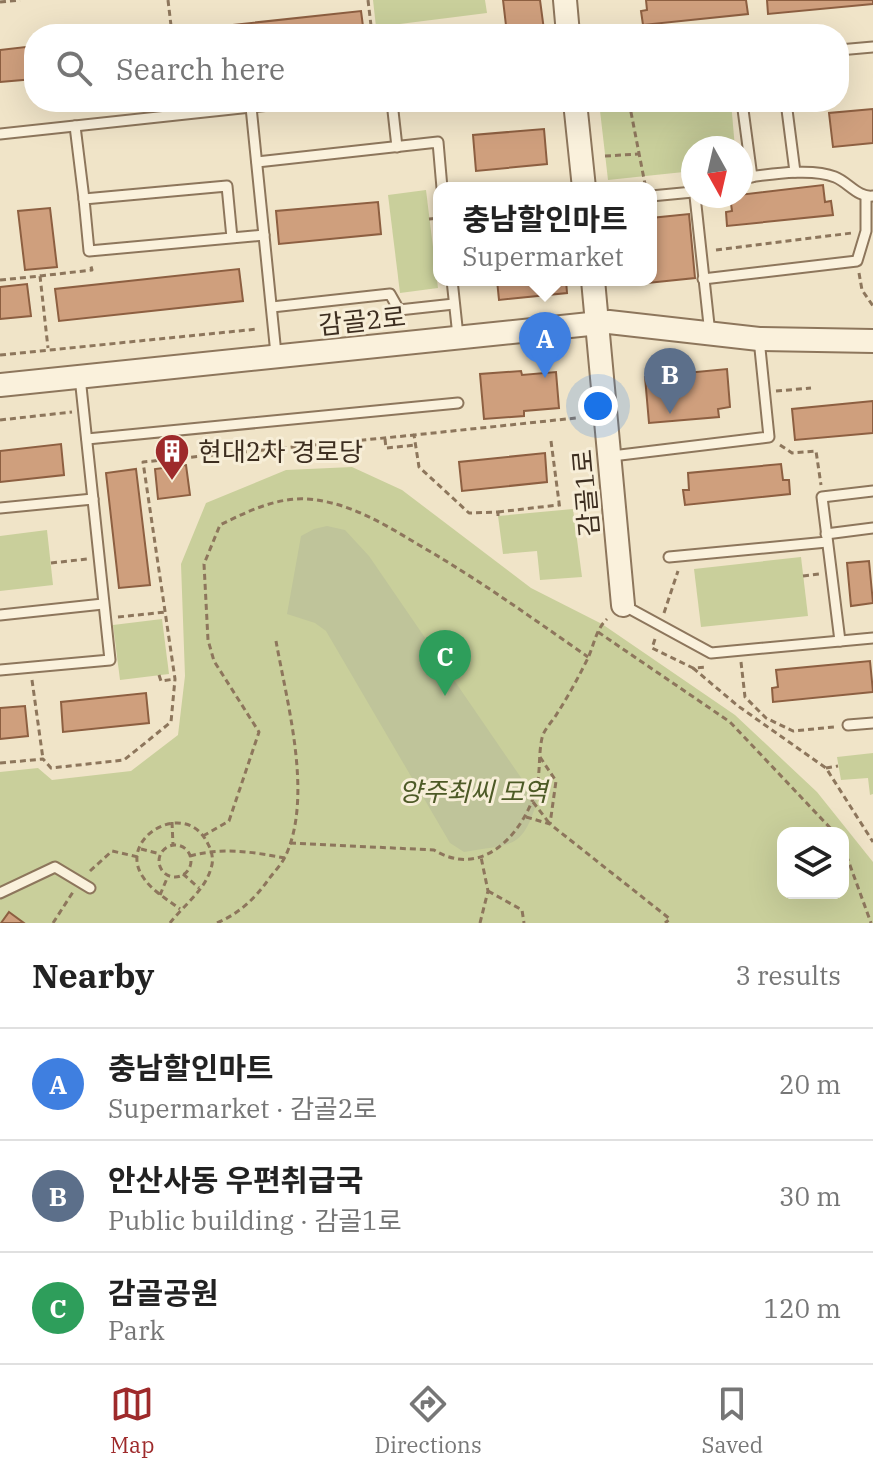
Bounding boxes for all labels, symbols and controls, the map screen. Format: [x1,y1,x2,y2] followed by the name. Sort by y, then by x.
[24,24,849,112] search box
[52,46,96,90] icon: search
[116,49,285,88] text: Search here
[681,136,753,208] north arrow
[433,182,657,286] popup
[462,199,628,238] text: 충남할인마트
[462,239,624,273] text: Supermarket
[317,299,407,341] street label: 감골2로
[519,312,571,378] pin: A
[644,348,696,414] pin: B
[578,386,618,426] your location
[153,432,191,482] building icon: 현대2차 경로당
[198,434,363,468] place label: 현대2차 경로당
[564,448,606,538] street label: 감골1로
[419,630,471,696] pin: C
[398,774,551,808] park label: 양주최씨 모역
[777,827,849,899] map controls
[777,827,849,899] button: layers
[32,953,154,997] text: Nearby
[735,958,841,992] text: 3 results
[108,1048,274,1087] text: 충남할인마트
[49,1067,67,1101] text: A
[779,1067,841,1101] text: 20 m
[108,1091,377,1125] text: Supermarket · 감골2로
[108,1160,363,1199] text: 안산사동 우편취급국
[49,1179,67,1213] text: B
[779,1179,841,1213] text: 30 m
[108,1203,402,1237] text: Public building · 감골1로
[108,1273,218,1312] text: 감골공원
[49,1291,67,1325] text: C
[763,1291,841,1325] text: 120 m
[108,1313,165,1347] text: Park
[110,1382,155,1459] tab: Map
[374,1382,482,1459] tab: Directions
[701,1382,763,1459] tab: Saved

